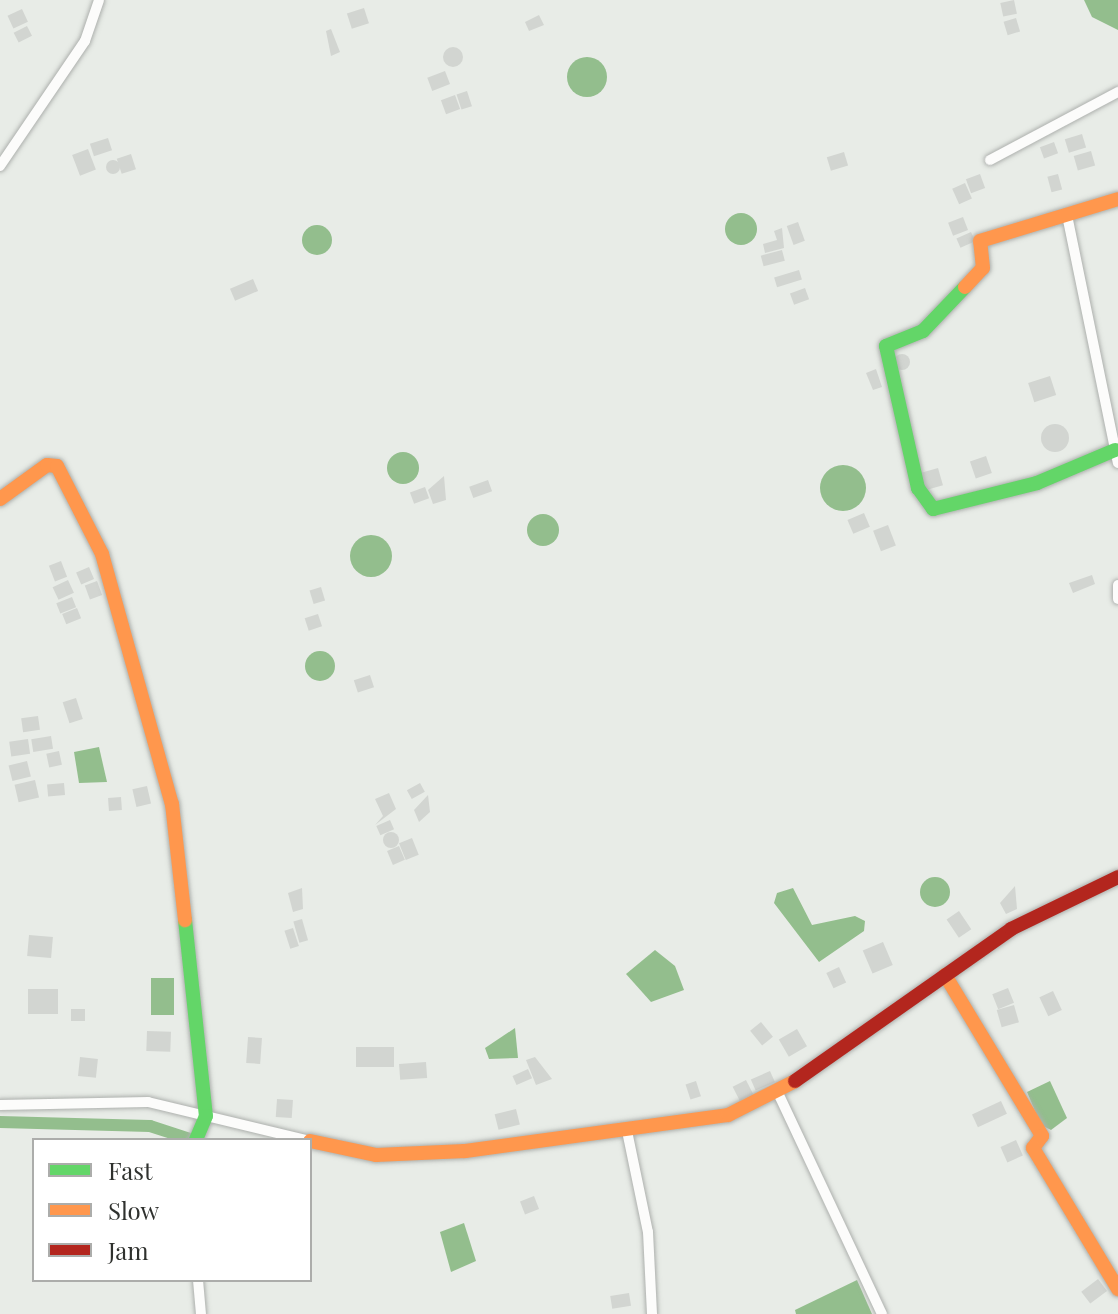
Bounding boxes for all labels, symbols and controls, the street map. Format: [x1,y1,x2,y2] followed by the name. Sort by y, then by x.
[32,1138,312,1282] legend
[108,1154,153,1186] text: Fast
[108,1194,159,1226] text: Slow
[108,1234,149,1266] text: Jam

